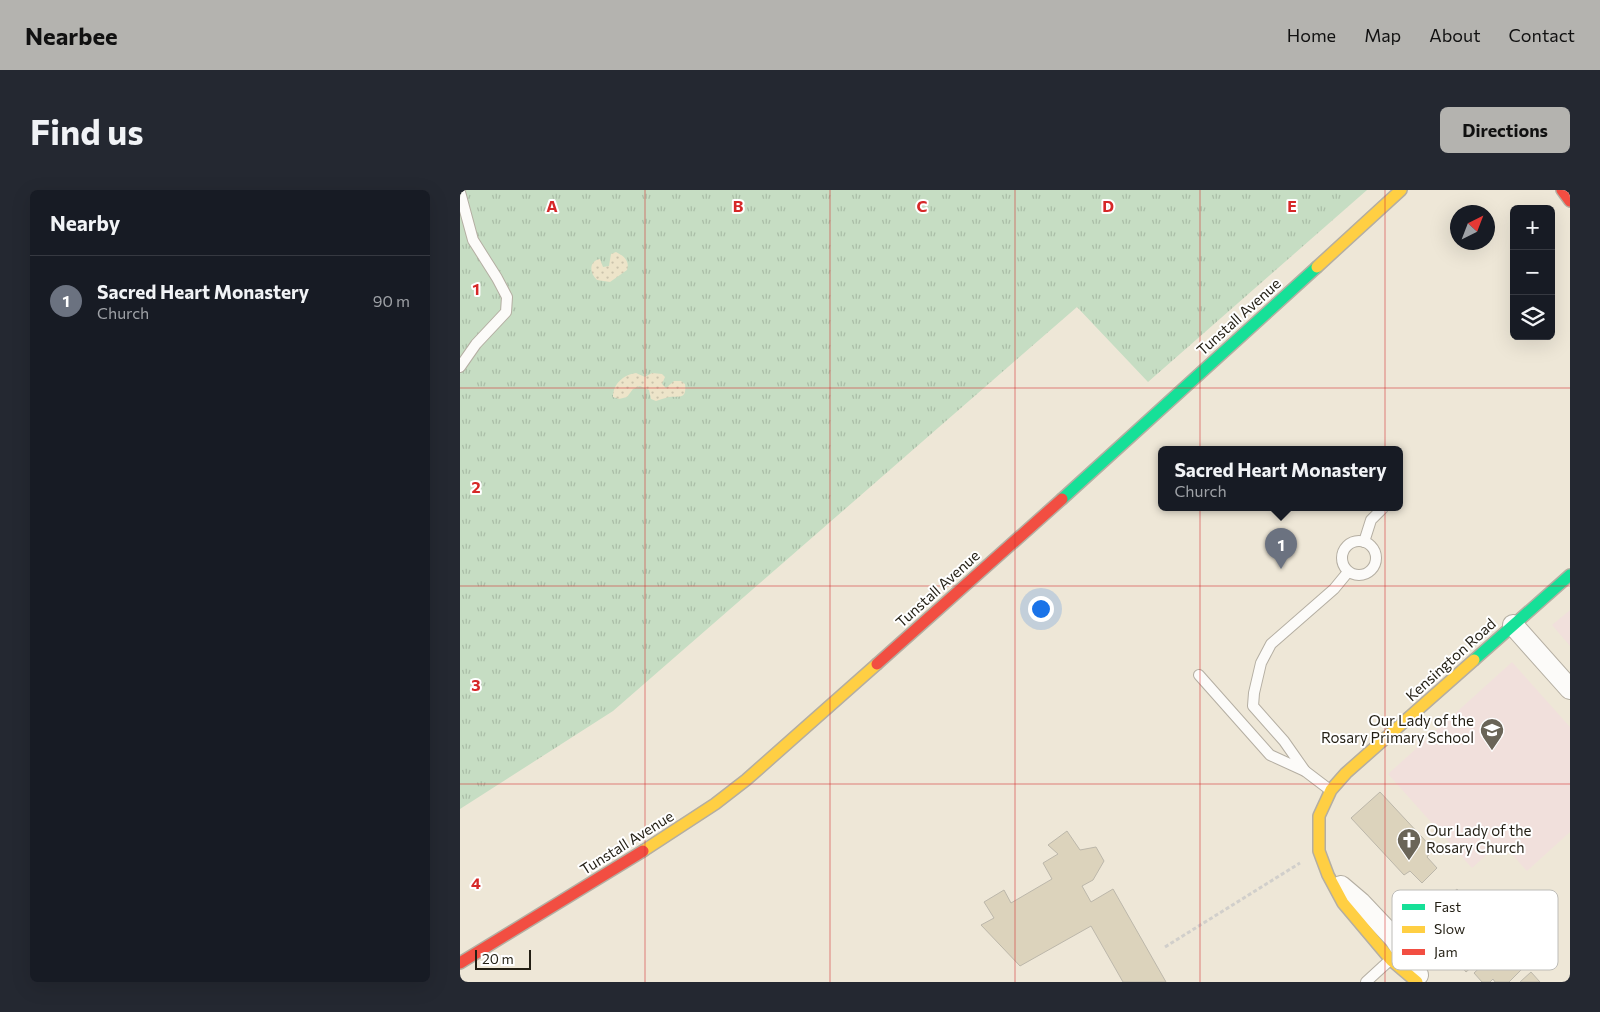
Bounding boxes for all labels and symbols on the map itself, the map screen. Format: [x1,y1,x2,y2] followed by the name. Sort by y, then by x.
[546,196,558,215] text: A
[733,196,744,215] text: B
[917,196,928,215] text: C
[1102,196,1114,215] text: D
[1287,196,1297,215] text: E
[1450,205,1495,250] north arrow
[1193,274,1284,359] street label: Tunstall Avenue
[472,279,480,298] text: 1
[471,477,481,496] text: 2
[1265,528,1297,569] pin: 1
[892,546,983,631] street label: Tunstall Avenue
[1028,596,1054,622] your location
[1402,614,1499,704] street label: Kensington Road
[471,675,481,694] text: 3
[1321,711,1474,746] place label: Our Lady of the Rosary Primary School
[1479,717,1505,751] school or university icon: Our Lady of the Rosary Primary School
[576,806,677,878] street label: Tunstall Avenue
[1426,821,1532,856] place label: Our Lady of the Rosary Church
[1396,827,1422,861] church icon: Our Lady of the Rosary Church
[471,873,481,892] text: 4
[1392,890,1558,970] legend
[1434,898,1461,915] text: Fast
[1434,920,1465,937] text: Slow
[1434,943,1458,960] text: Jam
[475,947,531,970] scale bar

